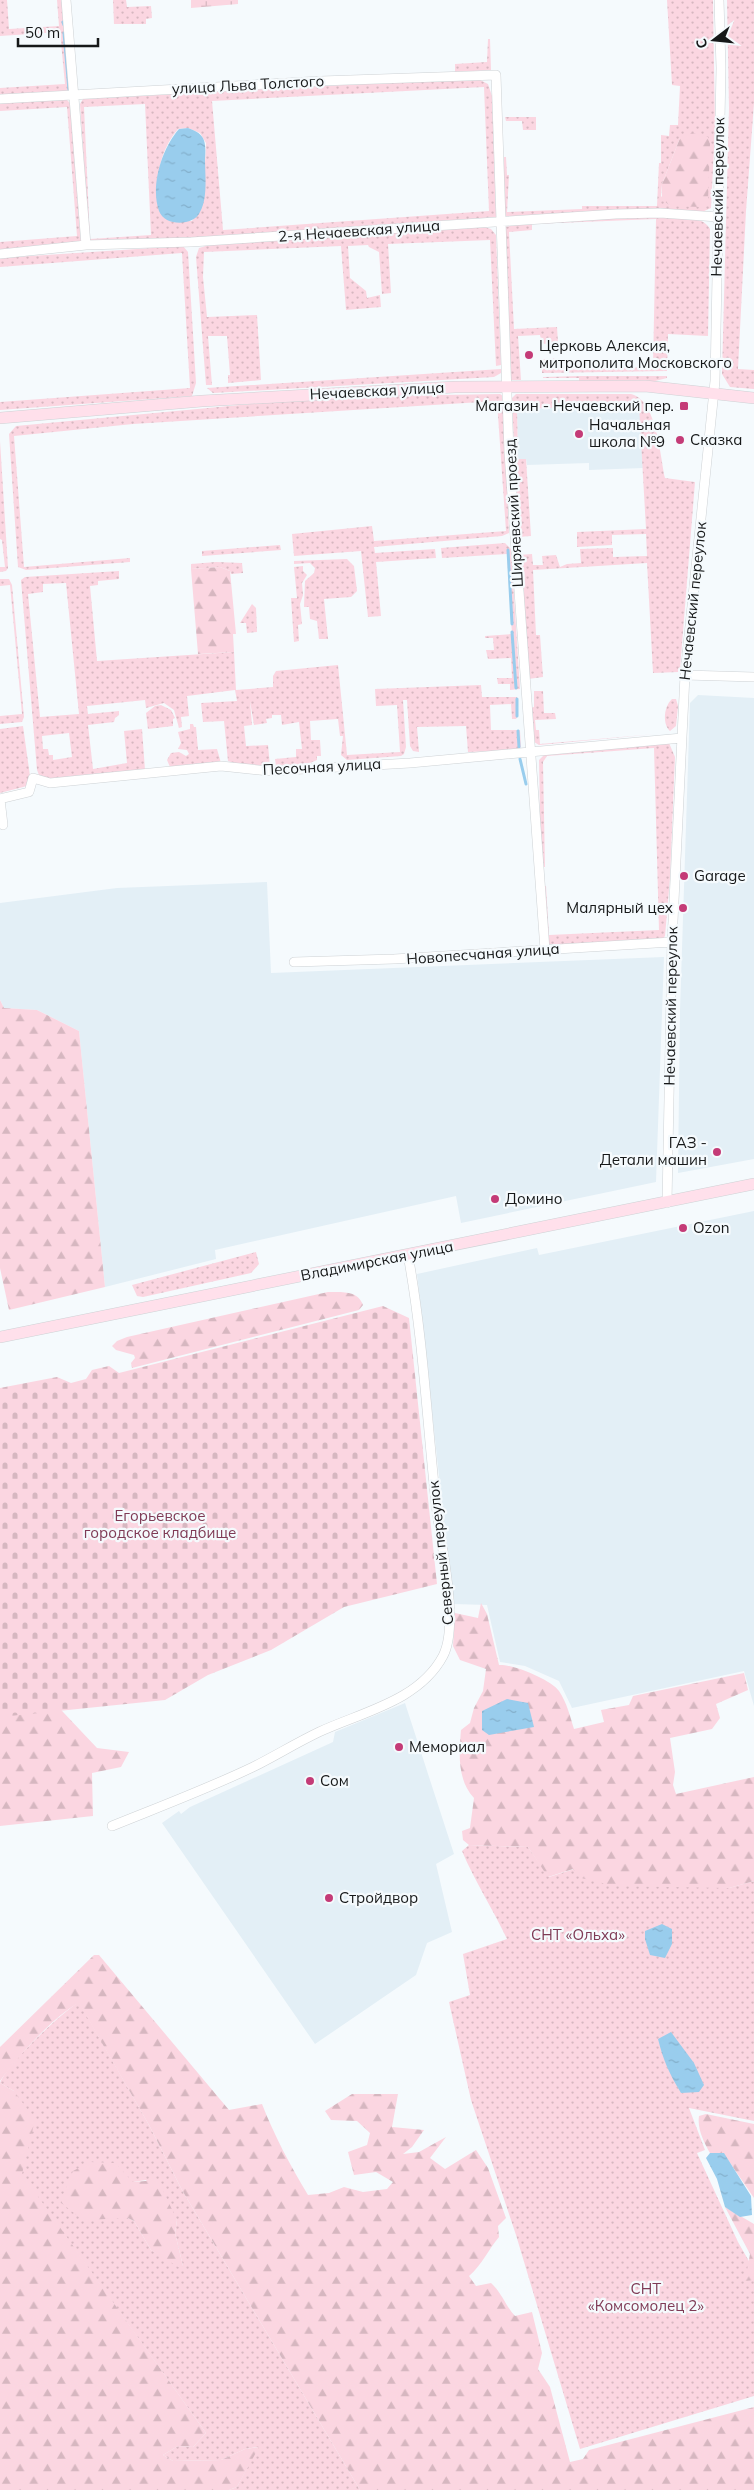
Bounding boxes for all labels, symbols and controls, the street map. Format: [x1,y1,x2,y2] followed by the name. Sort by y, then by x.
[18,15,98,47] scale bar
[689,15,739,65] north arrow
[25,23,60,42] text: 50 m
[692,36,711,51] text: С
[171,71,325,98] street label: улица Льва Толстого
[707,116,728,277] street label: Нечаевский переулок
[277,215,441,246] street label: 2-я Нечаевская улица
[539,336,732,372] place label: Церковь Алексия, митрополита Московского
[523,349,535,361] marker: Церковь Алексия, митрополита Московского
[309,377,445,404] street label: Нечаевская улица
[475,396,674,415] place label: Магазин - Нечаевский пер.
[678,400,690,412] marker: Магазин - Нечаевский пер.
[589,415,671,451] place label: Начальная школа №9
[573,428,585,440] marker: Начальная школа №9
[690,430,742,449] place label: Сказка
[674,434,686,446] marker: Сказка
[500,438,527,588] street label: Ширяевский проезд
[675,520,710,681] street label: Нечаевский переулок
[262,754,382,779] street label: Песочная улица
[694,866,746,885] place label: Garage
[678,870,690,882] marker: Garage
[566,898,673,917] place label: Малярный цех
[677,902,689,914] marker: Малярный цех
[660,925,681,1086] street label: Нечаевский переулок
[406,939,560,968] street label: Новопесчаная улица
[600,1133,707,1169] place label: ГАЗ - Детали машин
[711,1146,723,1158] marker: ГАЗ - Детали машин
[505,1189,562,1208] place label: Домино
[489,1193,501,1205] marker: Домино
[693,1218,730,1237] place label: Ozon
[677,1222,689,1234] marker: Ozon
[299,1236,455,1285] street label: Владимирская улица
[423,1479,458,1626] street label: Северный переулок
[84,1506,236,1542] park label: Егорьевское городское кладбище
[409,1737,485,1756] place label: Мемориал
[393,1741,405,1753] marker: Мемориал
[320,1771,349,1790] place label: Сом
[304,1775,316,1787] marker: Сом
[339,1888,418,1907] place label: Стройдвор
[323,1892,335,1904] marker: Стройдвор
[531,1925,625,1944] park label: СНТ «Ольха»
[588,2279,704,2315] park label: СНТ «Комсомолец 2»

